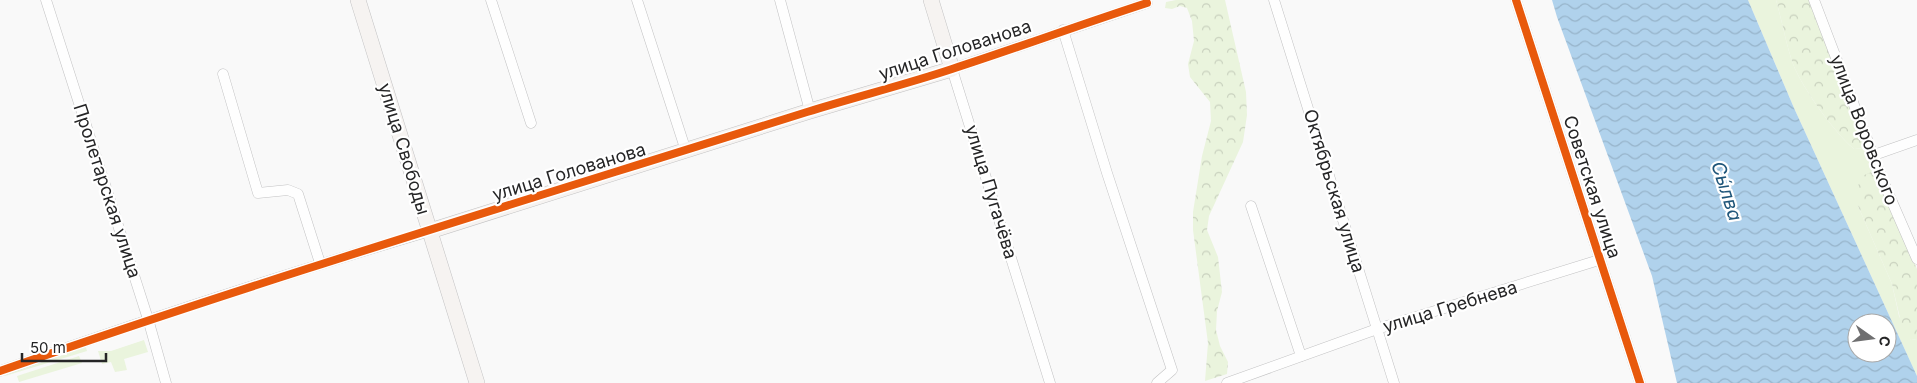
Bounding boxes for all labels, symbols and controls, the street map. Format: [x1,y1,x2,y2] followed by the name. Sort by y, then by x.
[876,15,1034,84] street label: улица Голованова
[1826,52,1903,208] street label: улица Воровского
[375,81,434,217] street label: улица Свободы
[69,101,146,281] street label: Пролетарская улица
[1300,107,1369,275] street label: Октябрьская улица
[1559,113,1625,261] street label: Советская улица
[961,122,1022,261] street label: улица Пугачёва
[490,138,648,205] street label: улица Голованова
[1706,158,1747,224] water label: Сы́лва
[1380,276,1519,337] street label: улица Гребнева
[1847,313,1897,363] north arrow
[22,330,106,362] scale bar
[1876,334,1895,348] text: С
[30,338,66,357] text: 50 m

